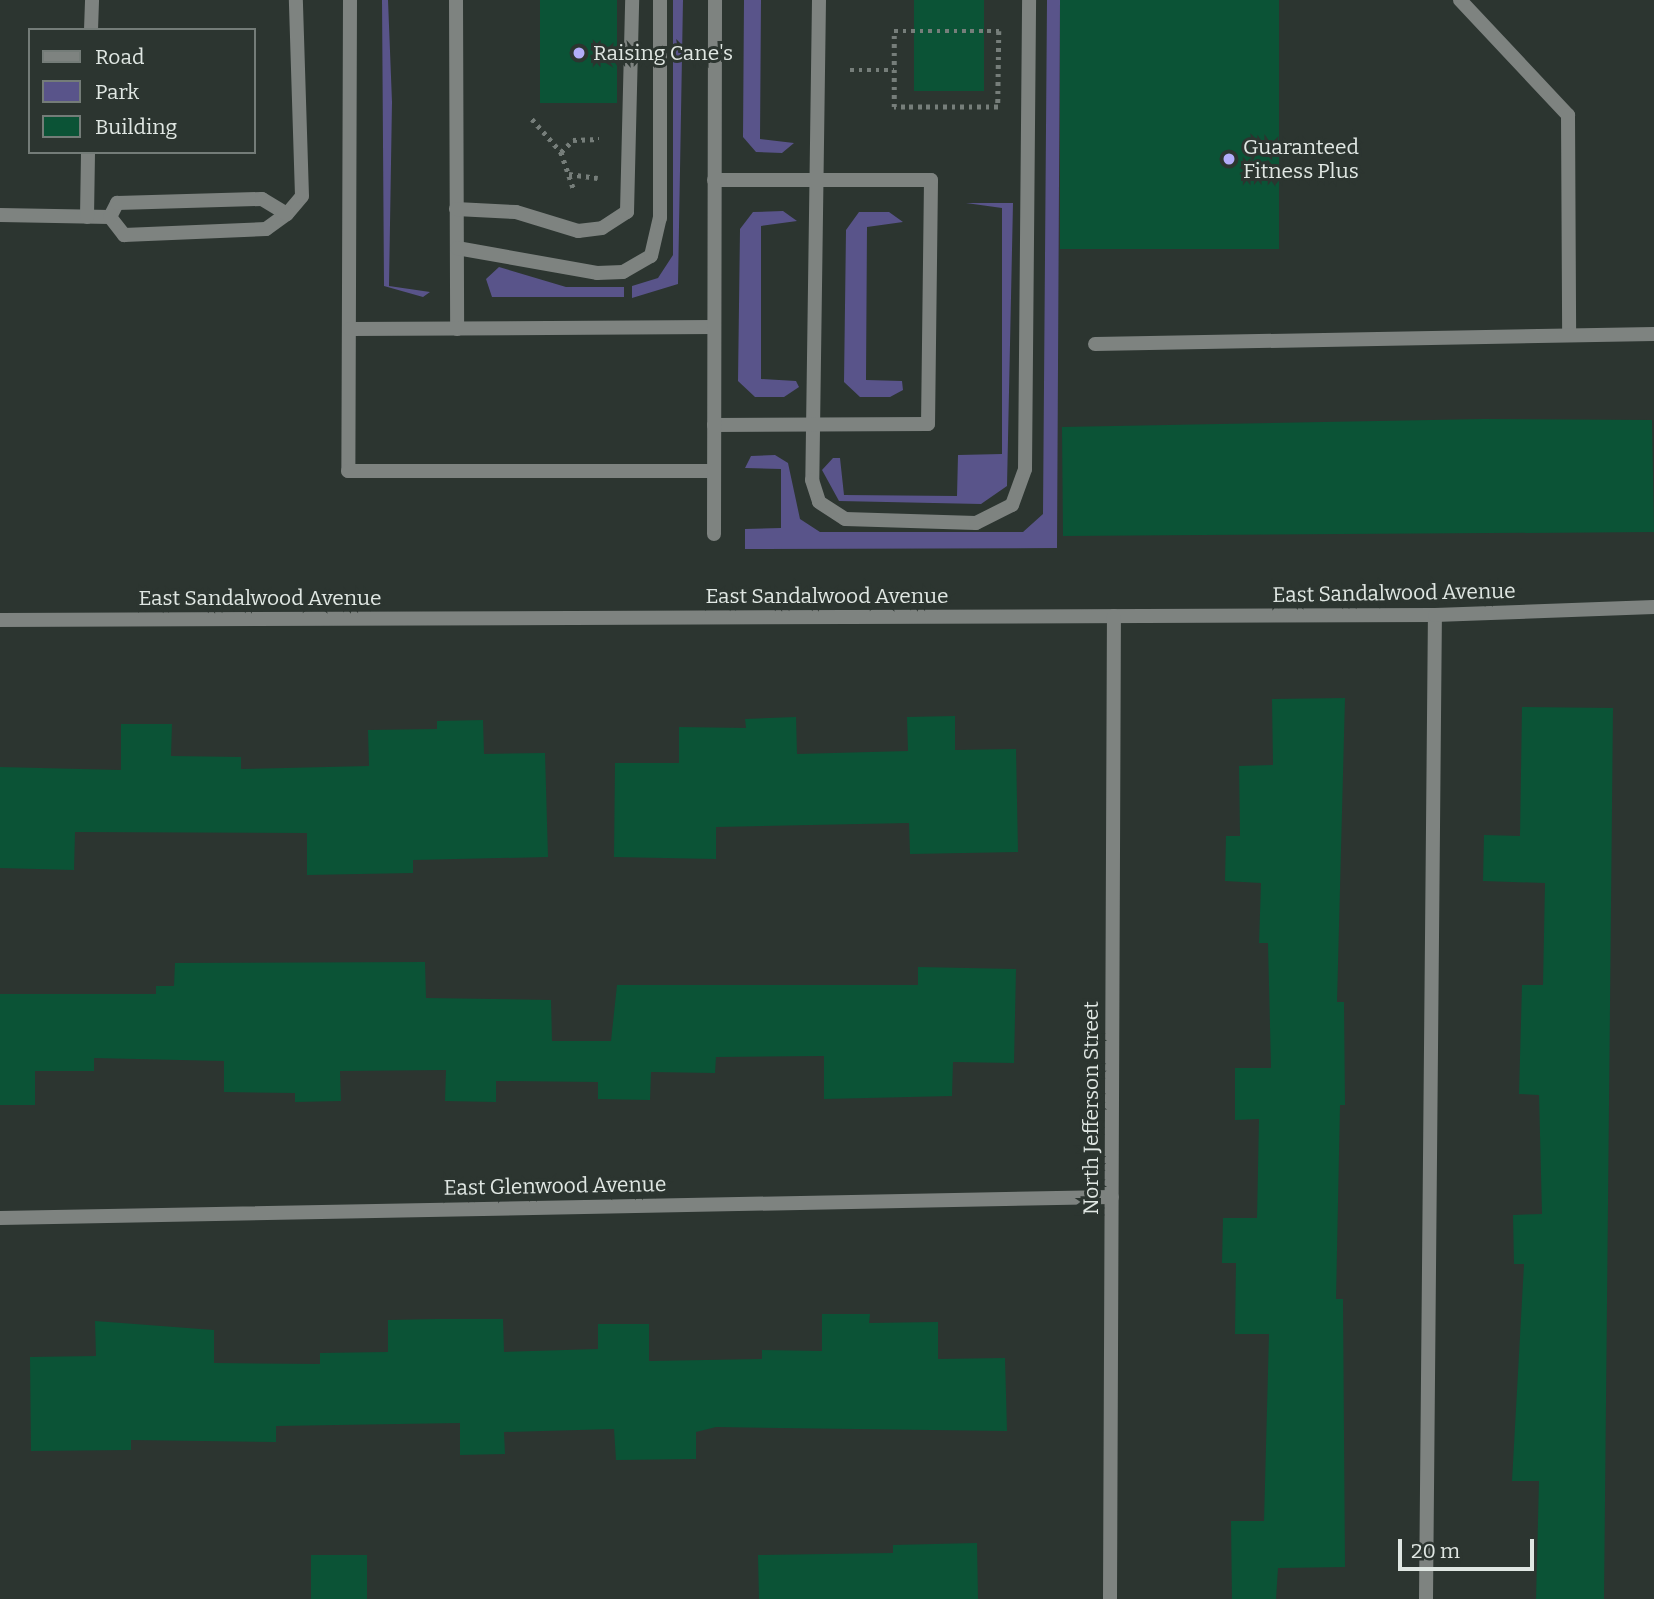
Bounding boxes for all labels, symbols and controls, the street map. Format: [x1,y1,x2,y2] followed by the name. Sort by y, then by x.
[28,28,256,154] legend
[593,40,733,66] place label: Raising Cane's
[95,44,144,70] text: Road
[571,45,587,61] marker: Raising Cane's
[95,79,139,105] text: Park
[95,114,177,140] text: Building
[1243,134,1359,184] place label: Guaranteed Fitness Plus
[1221,151,1237,167] marker: Guaranteed Fitness Plus
[1272,578,1516,608] street label: East Sandalwood Avenue
[705,583,949,609] street label: East Sandalwood Avenue
[138,585,382,611] street label: East Sandalwood Avenue
[1078,1001,1104,1215] street label: North Jefferson Street
[444,1171,666,1201] street label: East Glenwood Avenue
[1402,1526,1538,1570] scale bar
[1411,1538,1460,1564] text: 20 m

